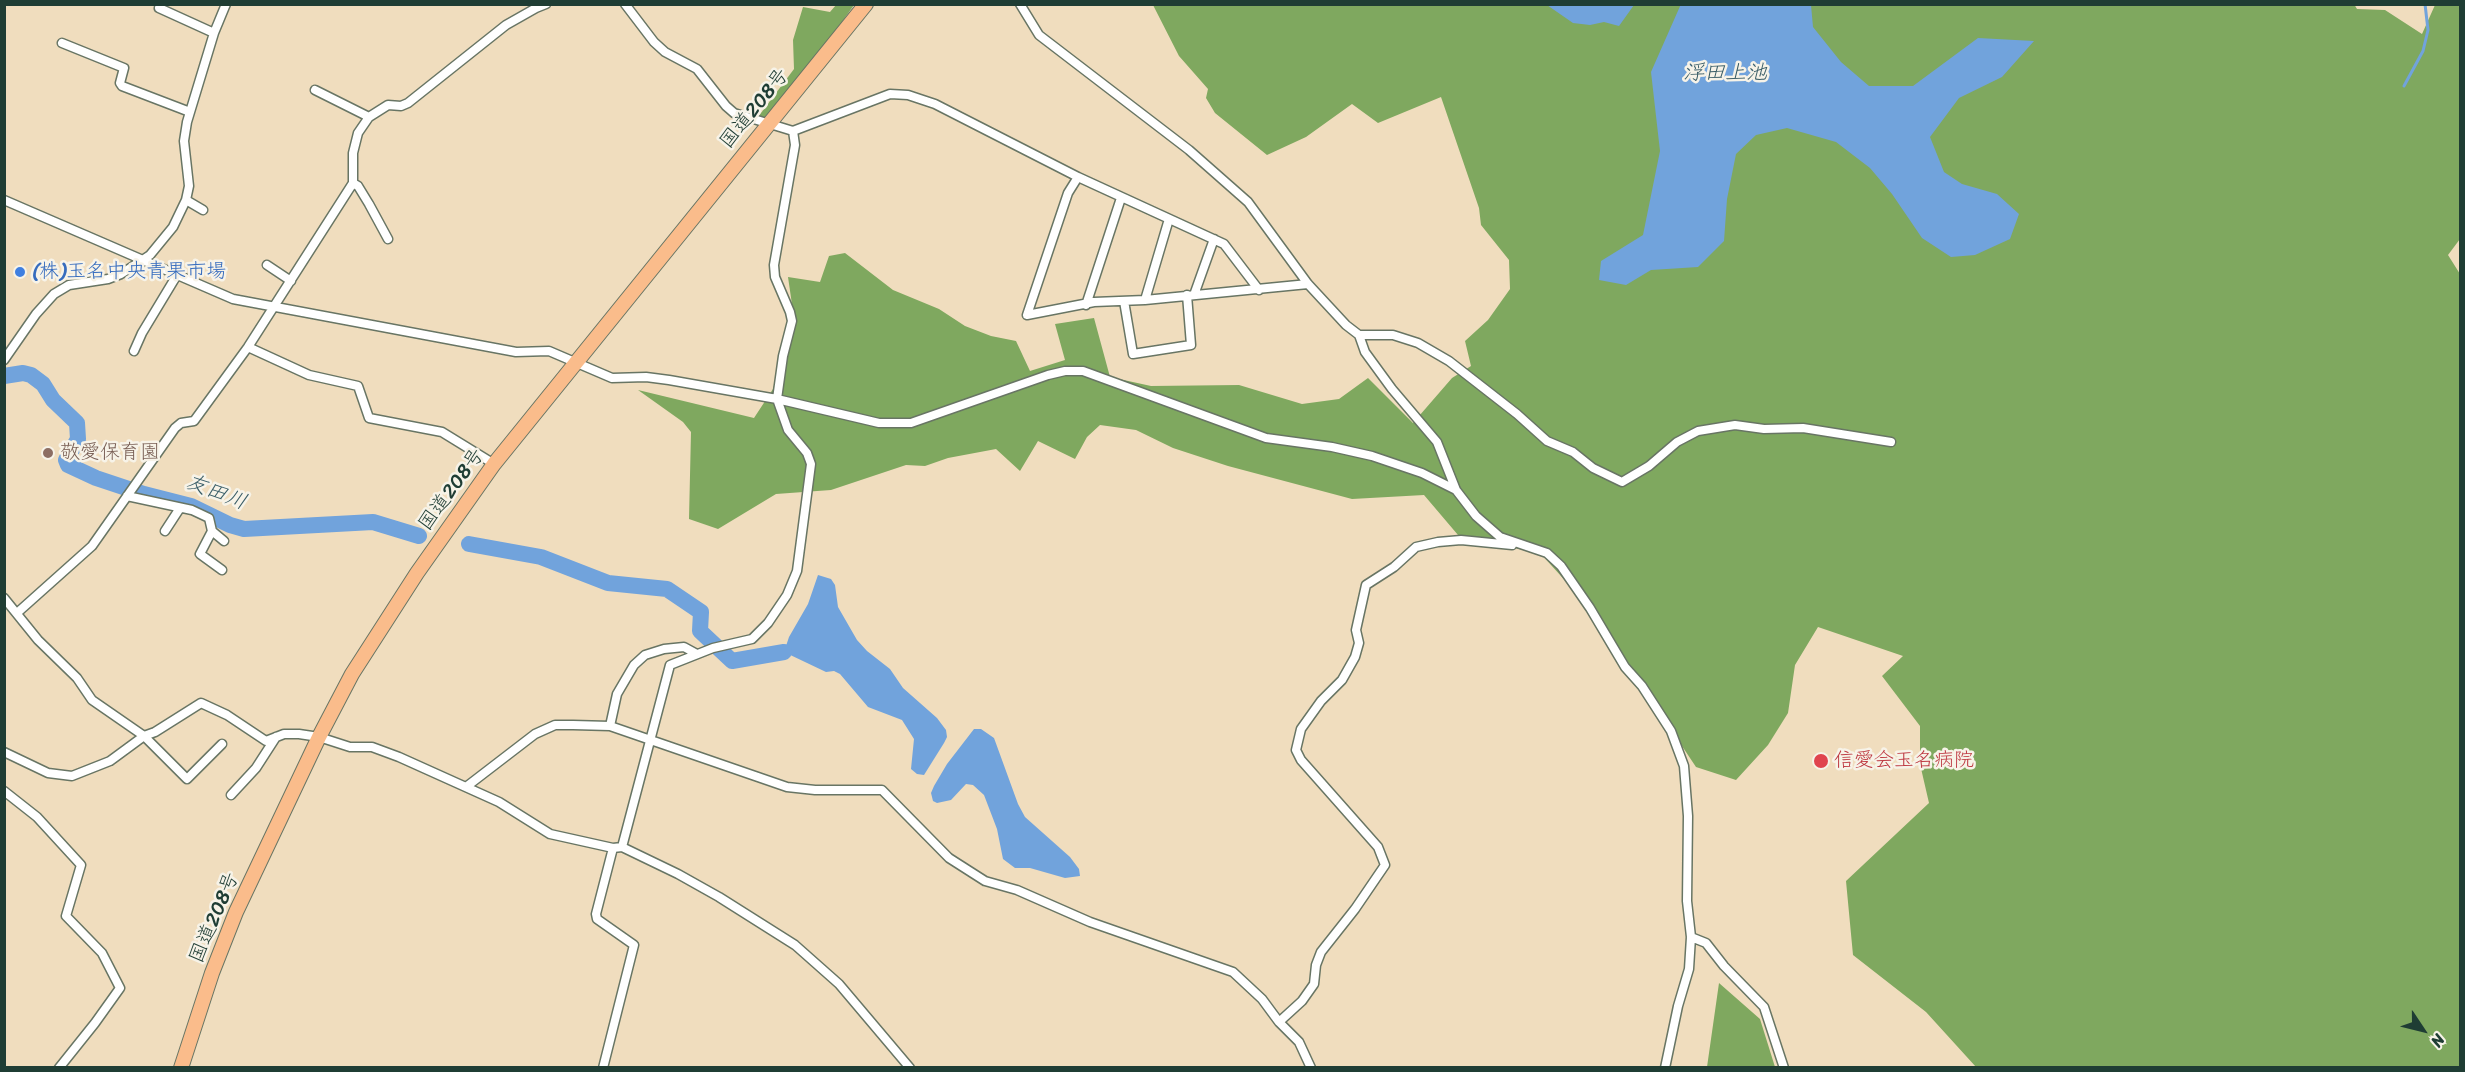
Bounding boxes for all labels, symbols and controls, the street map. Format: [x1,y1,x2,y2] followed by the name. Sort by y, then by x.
[1683,61,1767,87] water label: 浮田上池
[715,64,795,154] street label: 国道208号
[32,260,226,284] place label: (株)玉名中央青果市場
[13,265,27,279] marker: (株)玉名中央青果市場
[60,441,160,465] place label: 敬愛保育園
[414,444,490,536] street label: 国道208号
[41,446,55,460] marker: 敬愛保育園
[182,470,250,516] water label: 友田川
[1834,749,1974,773] place label: 信愛会玉名病院
[1812,752,1830,770] marker: 信愛会玉名病院
[185,869,245,967] street label: 国道208号
[2393,1000,2453,1060] north arrow
[2423,1028,2453,1053] text: N

